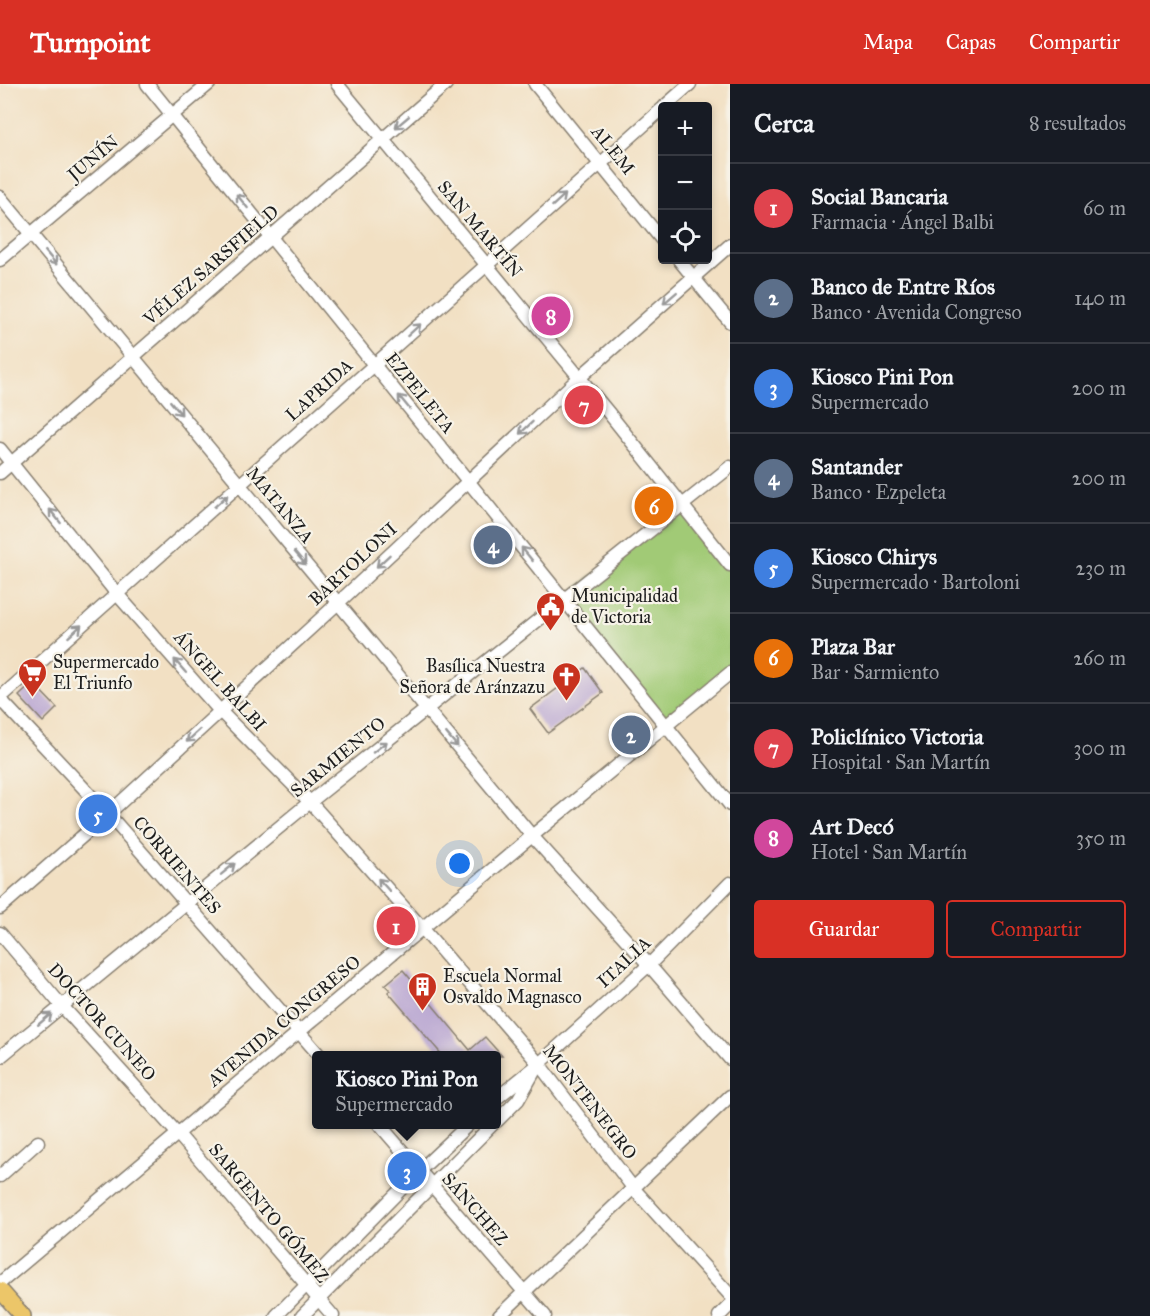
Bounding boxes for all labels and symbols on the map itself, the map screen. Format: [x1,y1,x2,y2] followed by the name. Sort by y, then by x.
[394,115,410,128] one-way arrow
[586,120,639,179] street label: ALEM
[60,129,124,188] street label: JUNÍN
[433,175,529,282] street label: SAN MARTÍN
[235,193,248,209] one-way arrow
[551,193,566,207] one-way arrow
[137,199,283,330] street label: VÉLEZ SARSFIELD
[44,250,58,265] one-way arrow
[663,291,678,305] one-way arrow
[532,294,570,338] pin: 8
[406,323,421,337] one-way arrow
[381,348,459,438] street label: EZPELETA
[281,354,357,426] street label: LAPRIDA
[564,382,604,428] pin: 7
[397,395,411,410] one-way arrow
[169,400,182,416] one-way arrow
[518,421,533,436] one-way arrow
[242,462,318,548] street label: MATANZA
[634,484,674,528] pin: 6
[213,494,228,508] one-way arrow
[48,509,61,525] one-way arrow
[305,518,402,610] street label: BARTOLONI
[474,522,512,568] pin: 4
[520,546,533,562] one-way arrow
[294,550,307,566] one-way arrow
[376,554,391,568] one-way arrow
[571,585,678,628] place label: Municipalidad de Victoria
[534,590,566,632] public building icon: Municipalidad de Victoria
[67,624,82,638] one-way arrow
[169,624,272,736] street label: ÁNGEL BALBI
[53,651,159,694] place label: Supermercado El Triunfo
[400,655,545,698] place label: Basílica Nuestra Señora de Aránzazu
[16,656,48,698] supermarket icon: Supermercado El Triunfo
[173,658,187,673] one-way arrow
[550,660,582,702] church icon: Basílica Nuestra Señora de Aránzazu
[286,712,390,802] street label: SARMIENTO
[612,712,650,758] pin: 2
[186,729,201,743] one-way arrow
[445,732,459,747] one-way arrow
[372,740,388,753] one-way arrow
[78,792,118,836] pin: 5
[128,812,226,918] street label: CORRIENTES
[445,849,474,878] your location
[220,863,236,876] one-way arrow
[377,878,391,893] one-way arrow
[376,904,416,948] pin: 1
[593,932,655,992] street label: ITALIA
[202,951,365,1092] street label: AVENIDA CONGRESO
[43,959,161,1085] street label: DOCTOR CUNEO
[443,965,582,1009] place label: Escuela Normal Osvaldo Magnasco
[406,970,438,1012] building icon: Escuela Normal Osvaldo Magnasco
[37,1012,53,1025] one-way arrow
[538,1040,642,1164] street label: MONTENEGRO
[204,1137,335,1287] street label: SARGENTO GÓMEZ
[388,1148,426,1194] pin: 3
[437,1167,514,1250] street label: SÁNCHEZ

